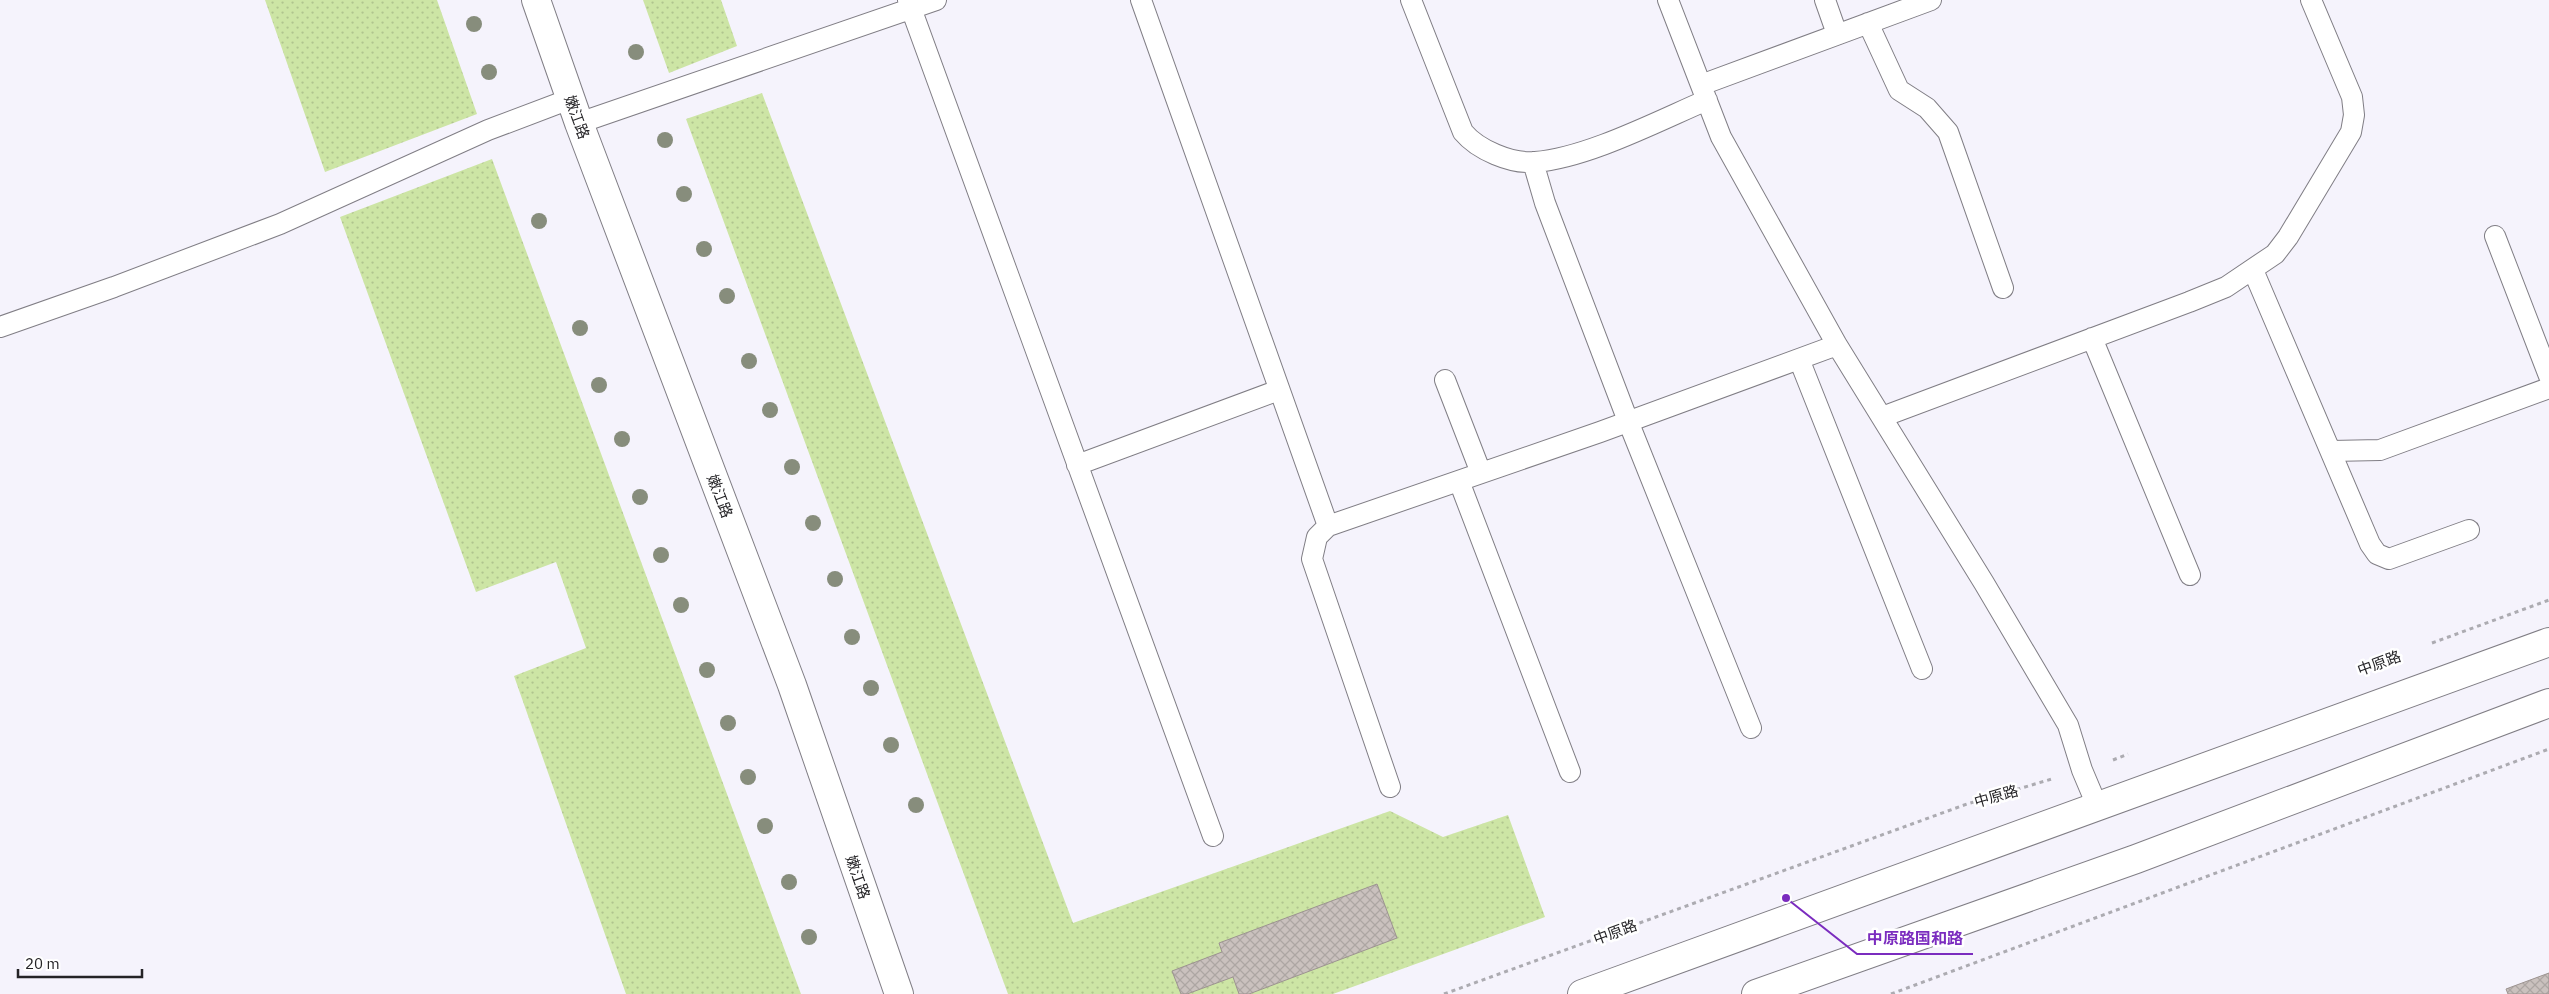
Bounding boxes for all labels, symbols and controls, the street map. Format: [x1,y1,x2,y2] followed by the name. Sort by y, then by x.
[560,93,594,141] street label: 嫩江路
[703,472,737,520] street label: 嫩江路
[2355,646,2403,680] street label: 中原路
[1972,781,2020,811] street label: 中原路
[842,853,874,901] street label: 嫩江路
[1591,915,1639,949] street label: 中原路
[1857,923,1973,954] callout: 中原路国和路
[1867,928,1963,948] text: 中原路国和路
[18,946,141,978] scale bar
[25,954,60,973] text: 20 m

